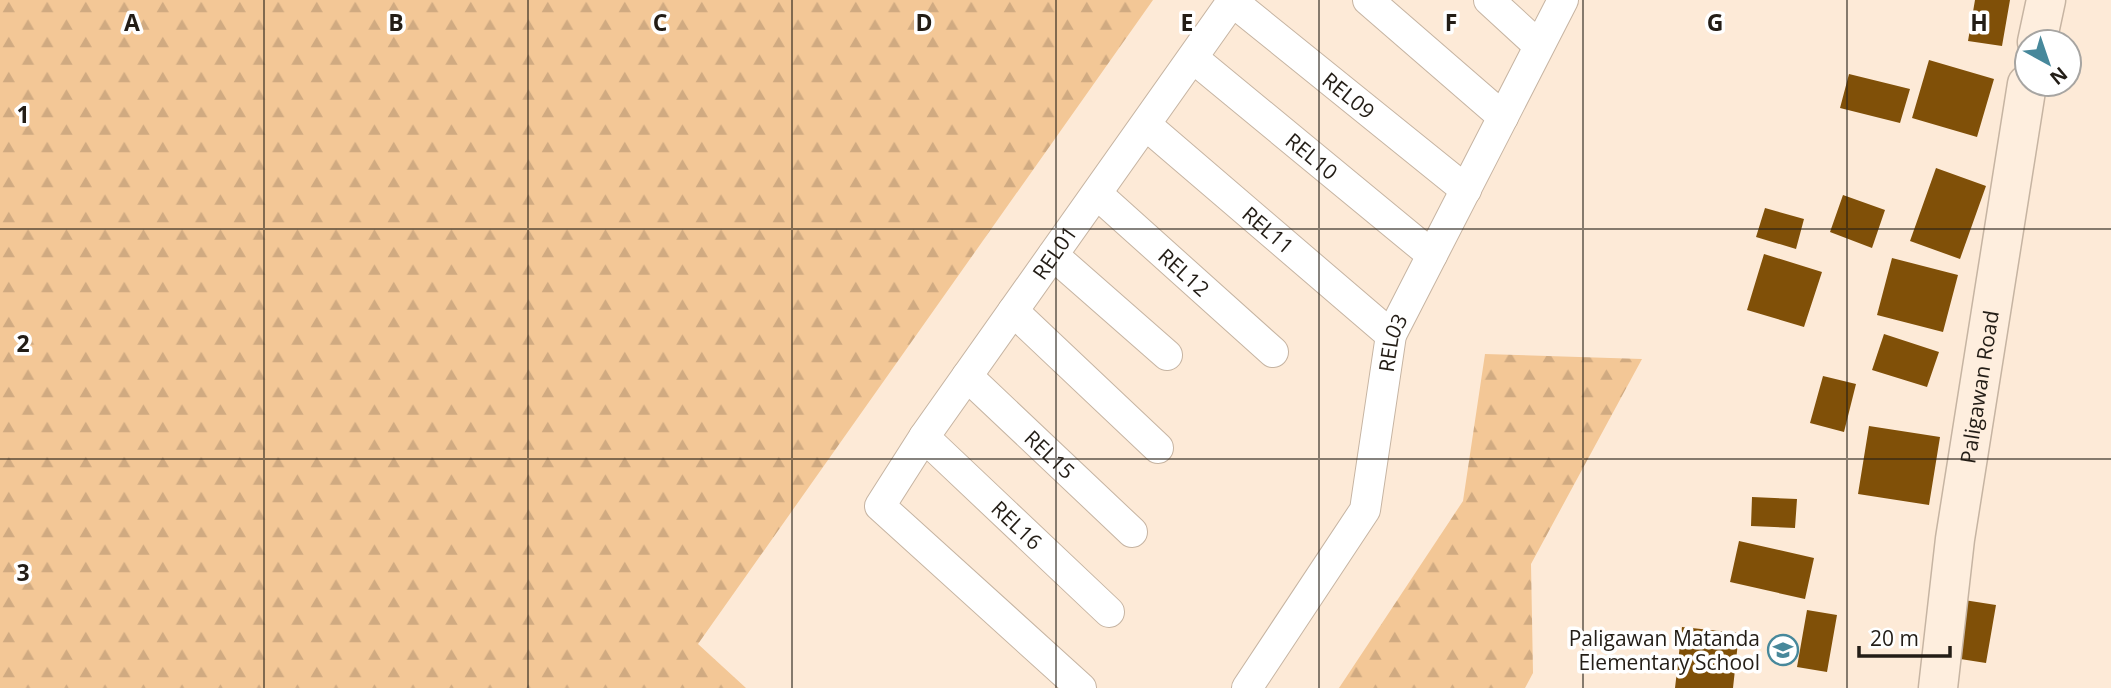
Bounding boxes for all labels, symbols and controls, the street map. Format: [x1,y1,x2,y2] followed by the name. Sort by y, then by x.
[124,6,140,38] text: A
[388,6,404,38] text: B
[653,6,667,38] text: C
[915,6,933,38] text: D
[1181,6,1193,38] text: E
[1445,6,1457,38] text: F
[1707,6,1723,38] text: G
[1970,6,1988,38] text: H
[2013,28,2083,98] north arrow
[2045,61,2073,91] text: N
[1317,66,1381,125] street label: REL09
[16,98,30,130] text: 1
[1280,126,1344,186] street label: REL10
[1236,200,1300,260] street label: REL11
[1026,220,1083,285] street label: REL01
[1153,242,1216,302] street label: REL12
[1953,308,2005,465] street label: Paligawan Road
[1372,309,1414,374] street label: REL03
[16,327,30,359] text: 2
[1019,424,1081,485] street label: REL15
[986,494,1048,556] street label: REL16
[16,556,30,588] text: 3
[1859,614,1950,658] scale bar
[1569,624,1760,676] place label: Paligawan Matanda Elementary School
[1870,624,1919,652] text: 20 m
[1766,633,1800,667] school or university icon: Paligawan Matanda Elementary School

